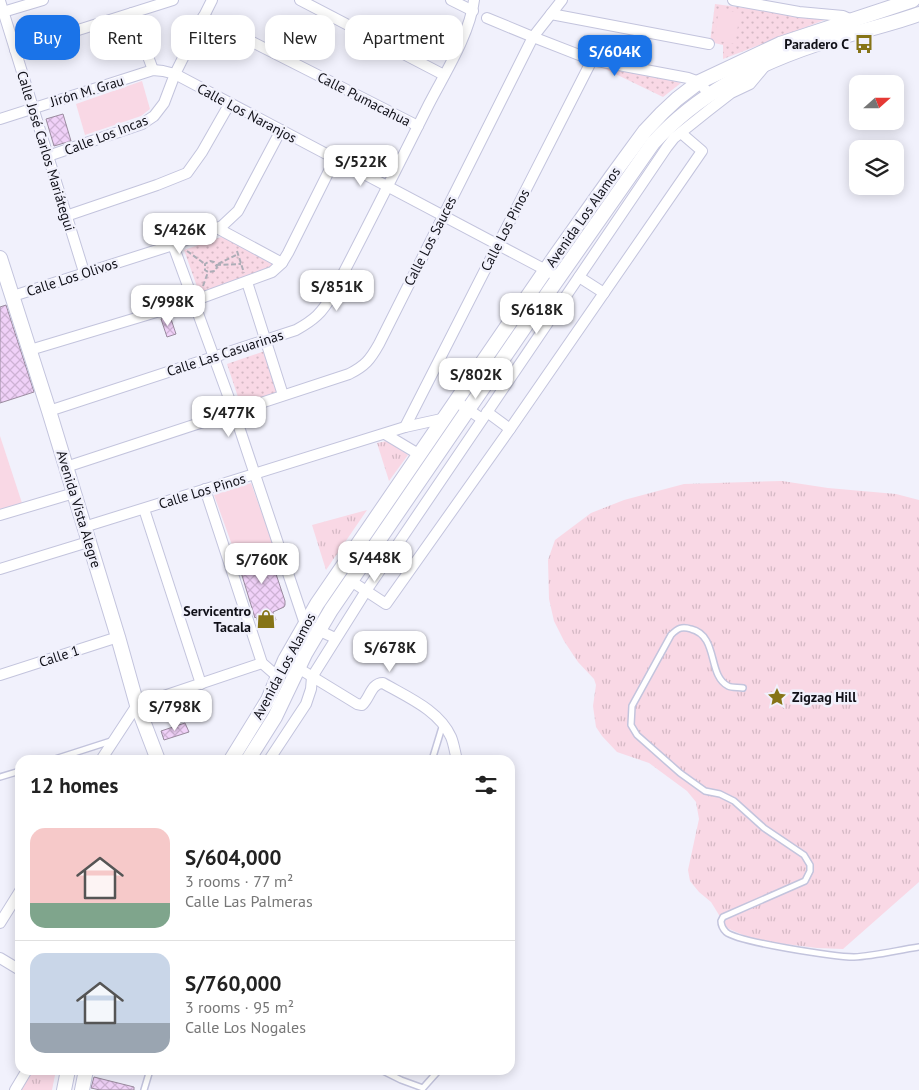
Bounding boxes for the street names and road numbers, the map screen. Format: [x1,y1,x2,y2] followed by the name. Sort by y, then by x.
[314,68,414,130] street label: Calle Pumacahua
[13,69,79,233] street label: Calle José Carlos Mariátegui
[47,71,126,111] street label: Jirón M. Grau
[194,79,300,147] street label: Calle Los Naranjos
[62,111,150,159] street label: Calle Los Incas
[542,163,624,271] street label: Avenida Los Alamos
[477,186,533,274] street label: Calle Los Pinos
[400,193,460,289] street label: Calle Los Sauces
[24,254,120,300] street label: Calle Los Olivos
[165,326,286,380] street label: Calle Las Casuarinas
[53,448,105,570] street label: Avenida Vista Alegre
[156,469,248,513] street label: Calle Los Pinos
[248,610,320,722] street label: Avenida Los Alamos
[37,641,81,671] street label: Calle 1

